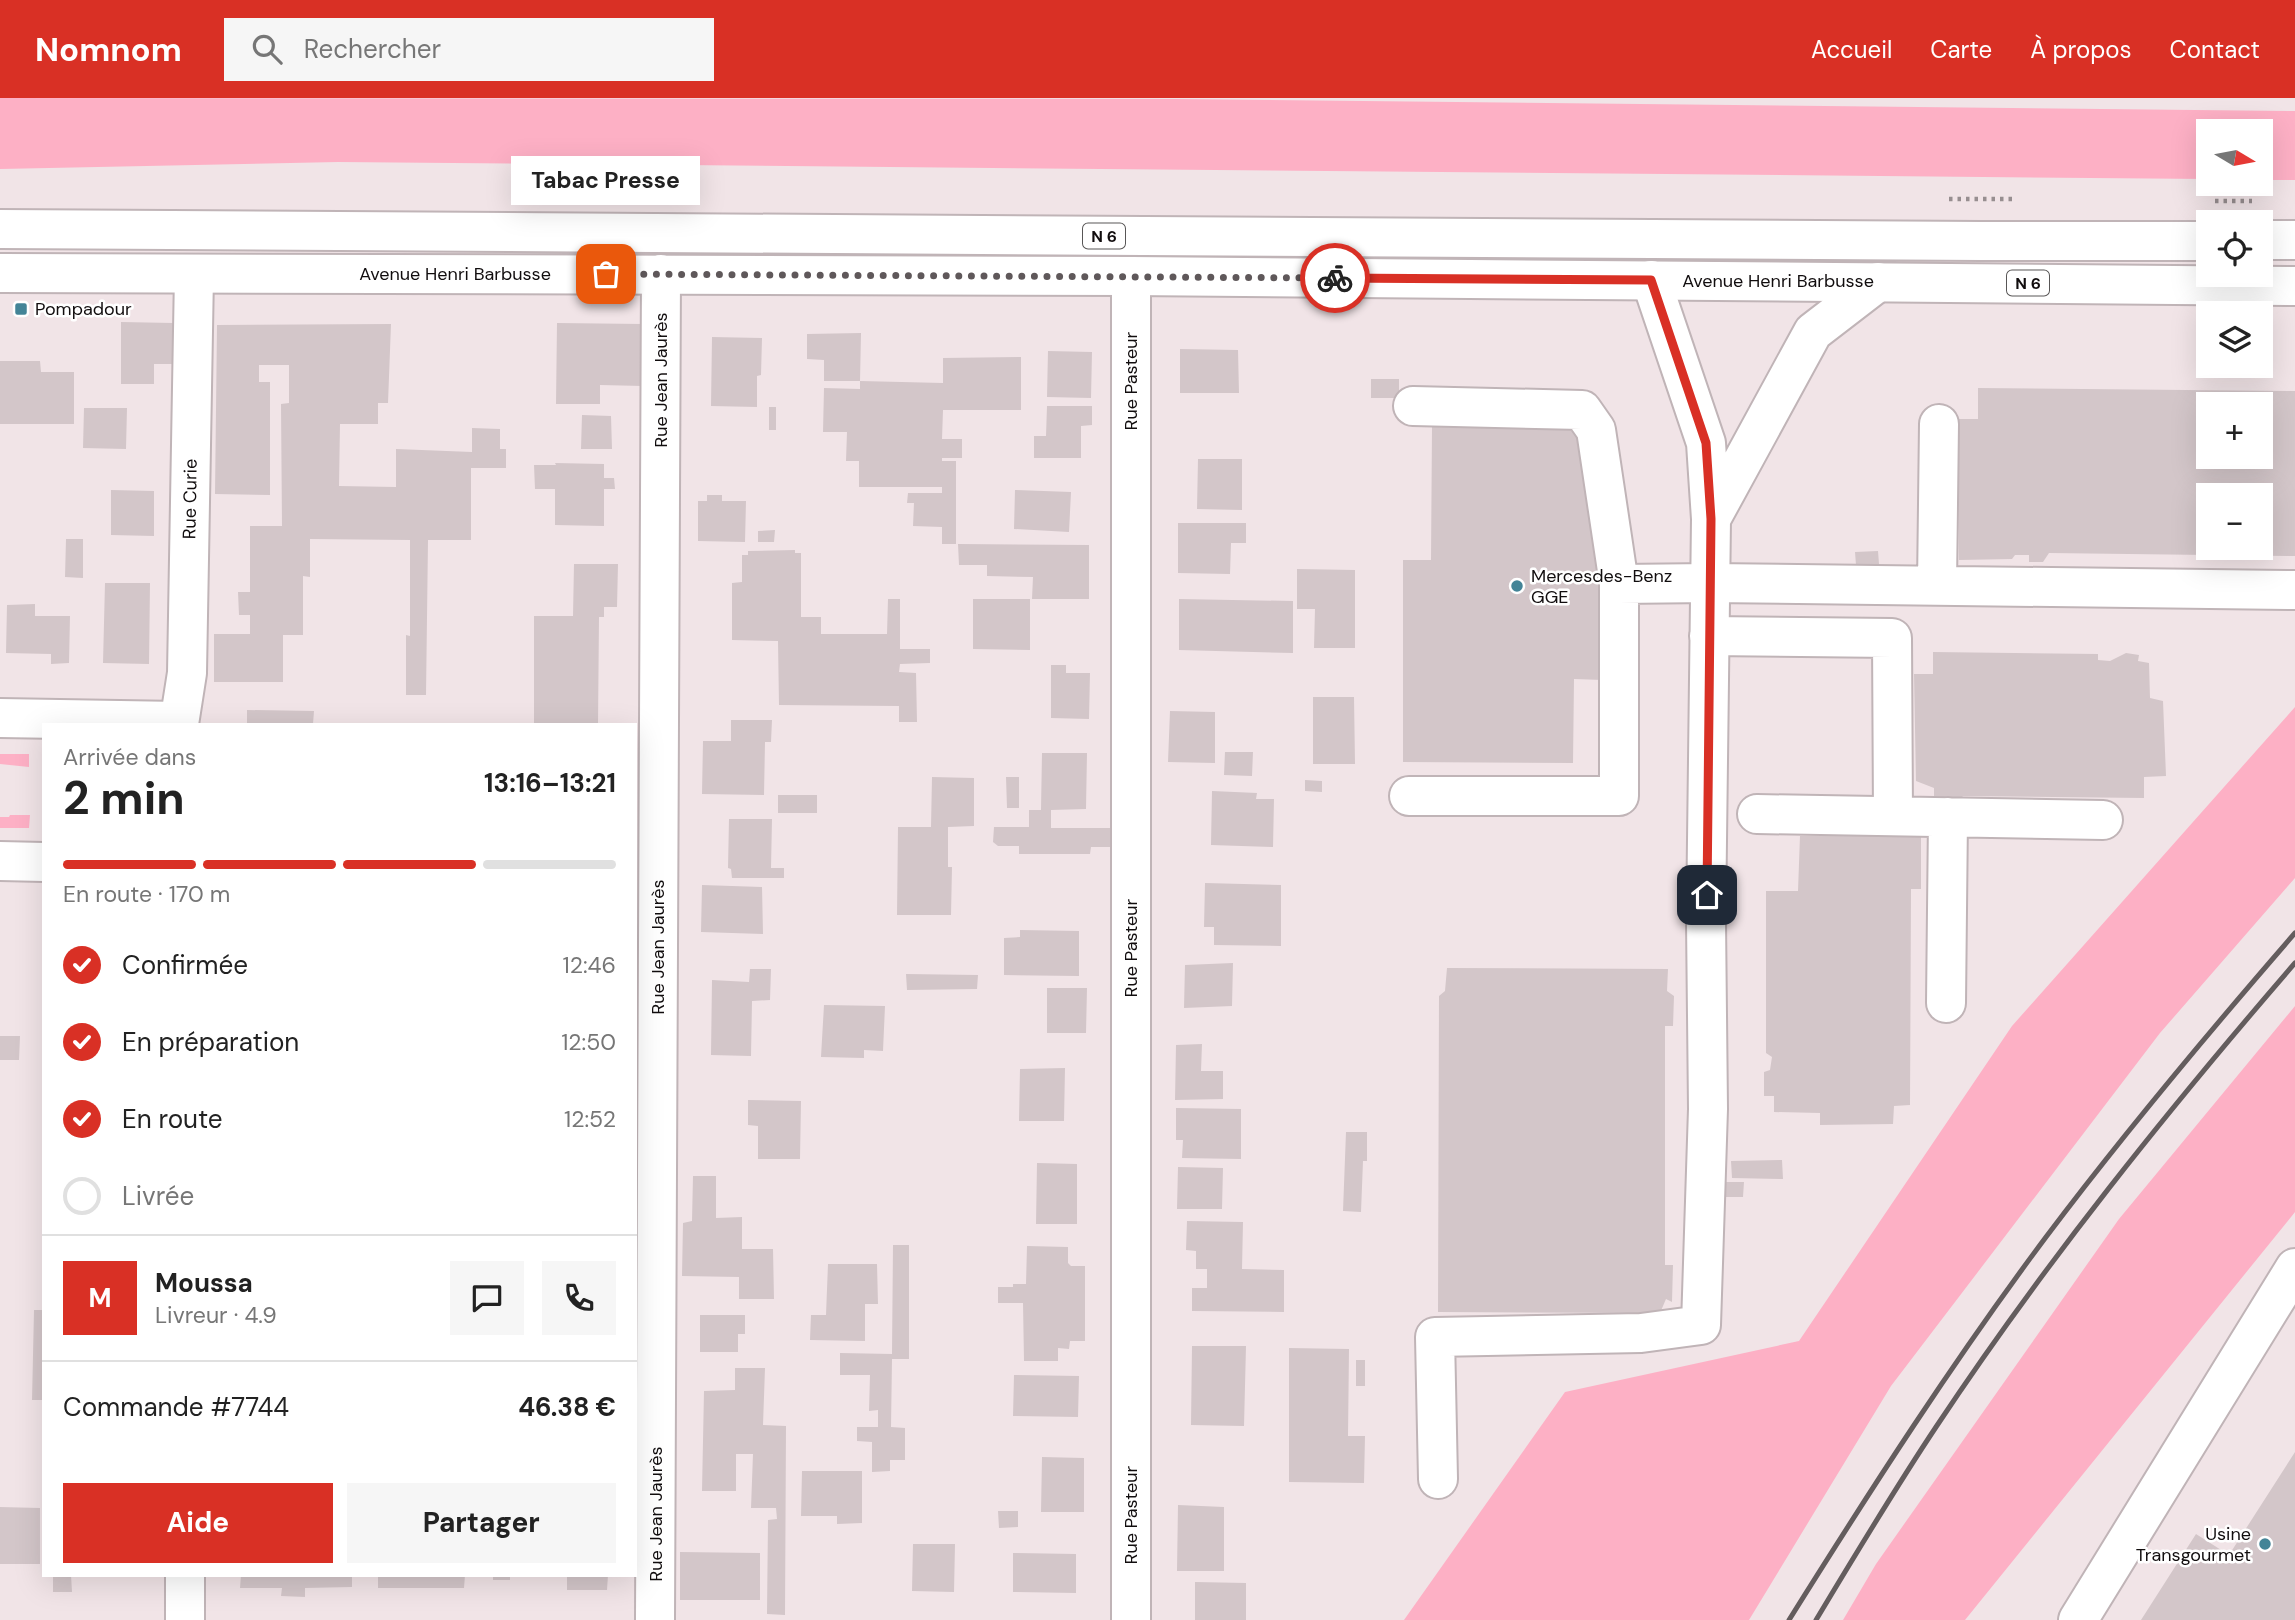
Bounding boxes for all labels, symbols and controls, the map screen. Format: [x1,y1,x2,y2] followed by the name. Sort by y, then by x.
[224,18,714,81] search box
[35,28,182,71] text: Nomnom
[248,30,286,68] icon: search
[304,32,441,66] text: Rechercher
[1811,34,1892,65] text: Accueil
[1930,34,1992,65] text: Carte
[2030,34,2132,65] text: À propos
[2170,34,2260,65] text: Contact
[2196,119,2273,196] north arrow
[2196,119,2273,560] map controls
[512,155,700,204] callout: Tabac Presse
[531,165,680,195] text: Tabac Presse
[2196,210,2273,287] button: locate
[1083,224,1125,248] road number: N 6
[1300,243,1370,313] courier
[576,244,636,304] pin
[587,255,625,293] icon: bag
[1316,259,1354,297] icon: bike
[359,262,551,286] street label: Avenue Henri Barbusse
[1682,269,1874,293] street label: Avenue Henri Barbusse
[2007,270,2049,295] road number: N 6
[35,297,132,321] place label: Pompadour
[13,301,29,317] marker: Pompadour
[2196,301,2273,378] button: layers
[649,313,673,447] street label: Rue Jean Jaurès
[1119,331,1143,430] street label: Rue Pasteur
[2196,392,2273,469] button: +
[177,459,203,539] street label: Rue Curie
[2196,483,2273,560] button: −
[1531,564,1672,609] place label: Mercesdes-Benz GGE
[1509,578,1525,594] marker: Mercesdes-Benz GGE
[63,742,196,772] text: Arrivée dans
[484,766,616,800] text: 13:16–13:21
[63,768,185,828] text: 2 min
[1677,865,1737,925] pin
[1688,876,1726,914] icon: home
[63,879,230,909] text: En route · 170 m
[646,880,670,1014] street label: Rue Jean Jaurès
[1119,898,1143,997] street label: Rue Pasteur
[63,946,101,984] icon: check
[122,948,248,982] text: Confirmée
[563,950,616,980] text: 12:46
[63,1023,101,1061] icon: check
[122,1025,299,1059] text: En préparation
[561,1027,616,1057] text: 12:50
[63,1100,101,1138] icon: check
[122,1102,223,1136] text: En route
[564,1104,616,1134] text: 12:52
[122,1179,194,1213] text: Livrée
[450,1261,524,1335] button: chat
[542,1261,616,1335] button: phone
[155,1266,253,1300] text: Moussa
[88,1281,112,1315] text: M
[155,1300,277,1330] text: Livreur · 4.9
[63,1390,289,1424] text: Commande #7744
[518,1390,616,1424] text: 46.38 €
[644,1447,668,1581] street label: Rue Jean Jaurès
[1119,1465,1143,1564] street label: Rue Pasteur
[63,1483,333,1563] button: Aide
[347,1483,616,1563] button: Partager
[2136,1522,2251,1567] place label: Usine Transgourmet
[2257,1536,2273,1552] marker: Usine Transgourmet

